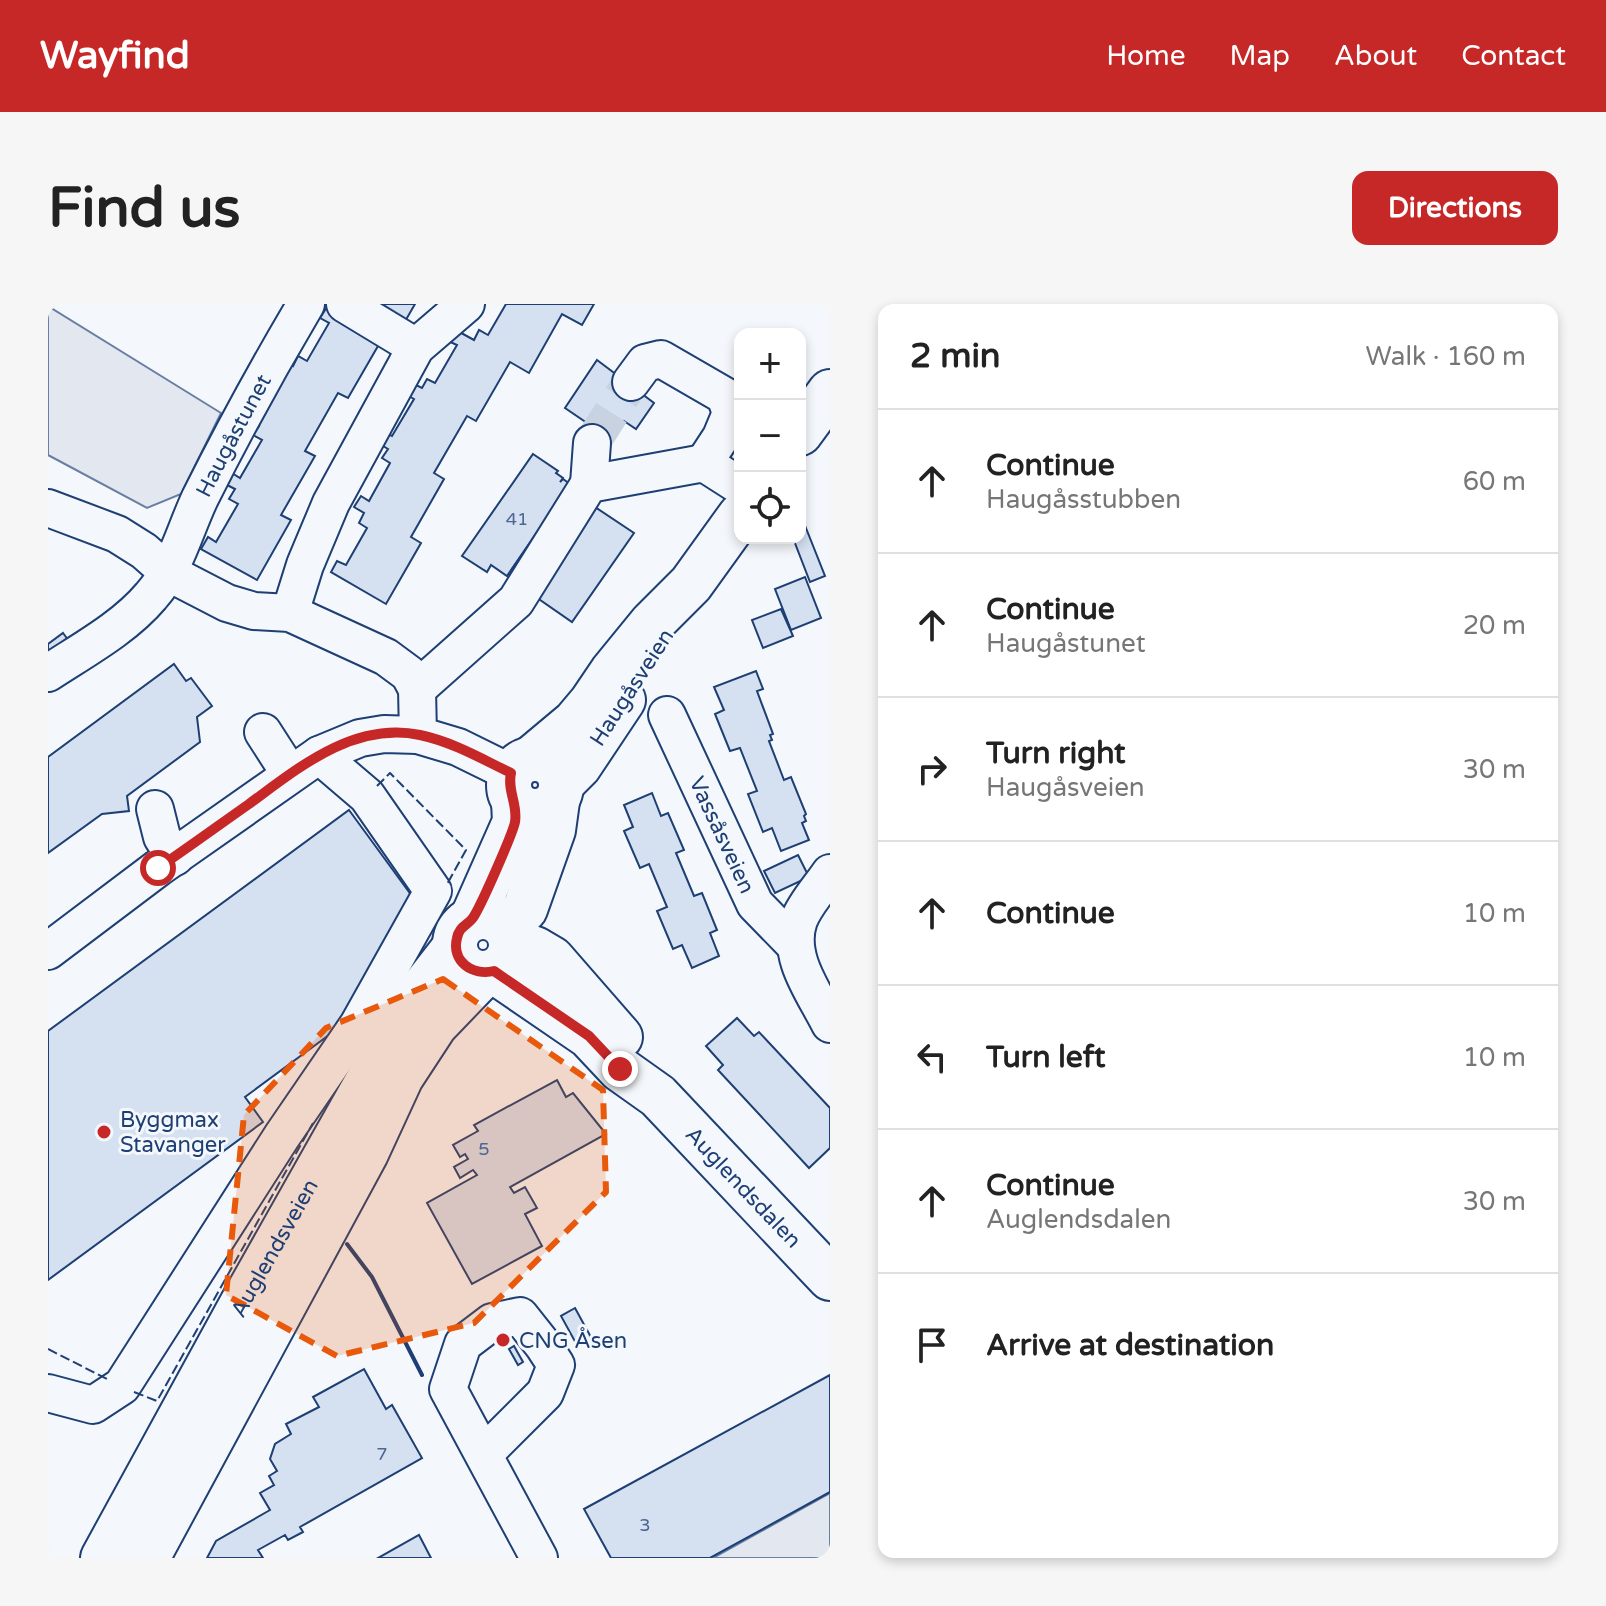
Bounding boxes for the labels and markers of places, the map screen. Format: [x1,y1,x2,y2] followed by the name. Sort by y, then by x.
[120,1107,226,1158] place label: Byggmax Stavanger
[95,1123,113,1141] marker: Byggmax Stavanger
[519,1327,627,1354] place label: CNG Åsen
[494,1331,512,1349] marker: CNG Åsen

